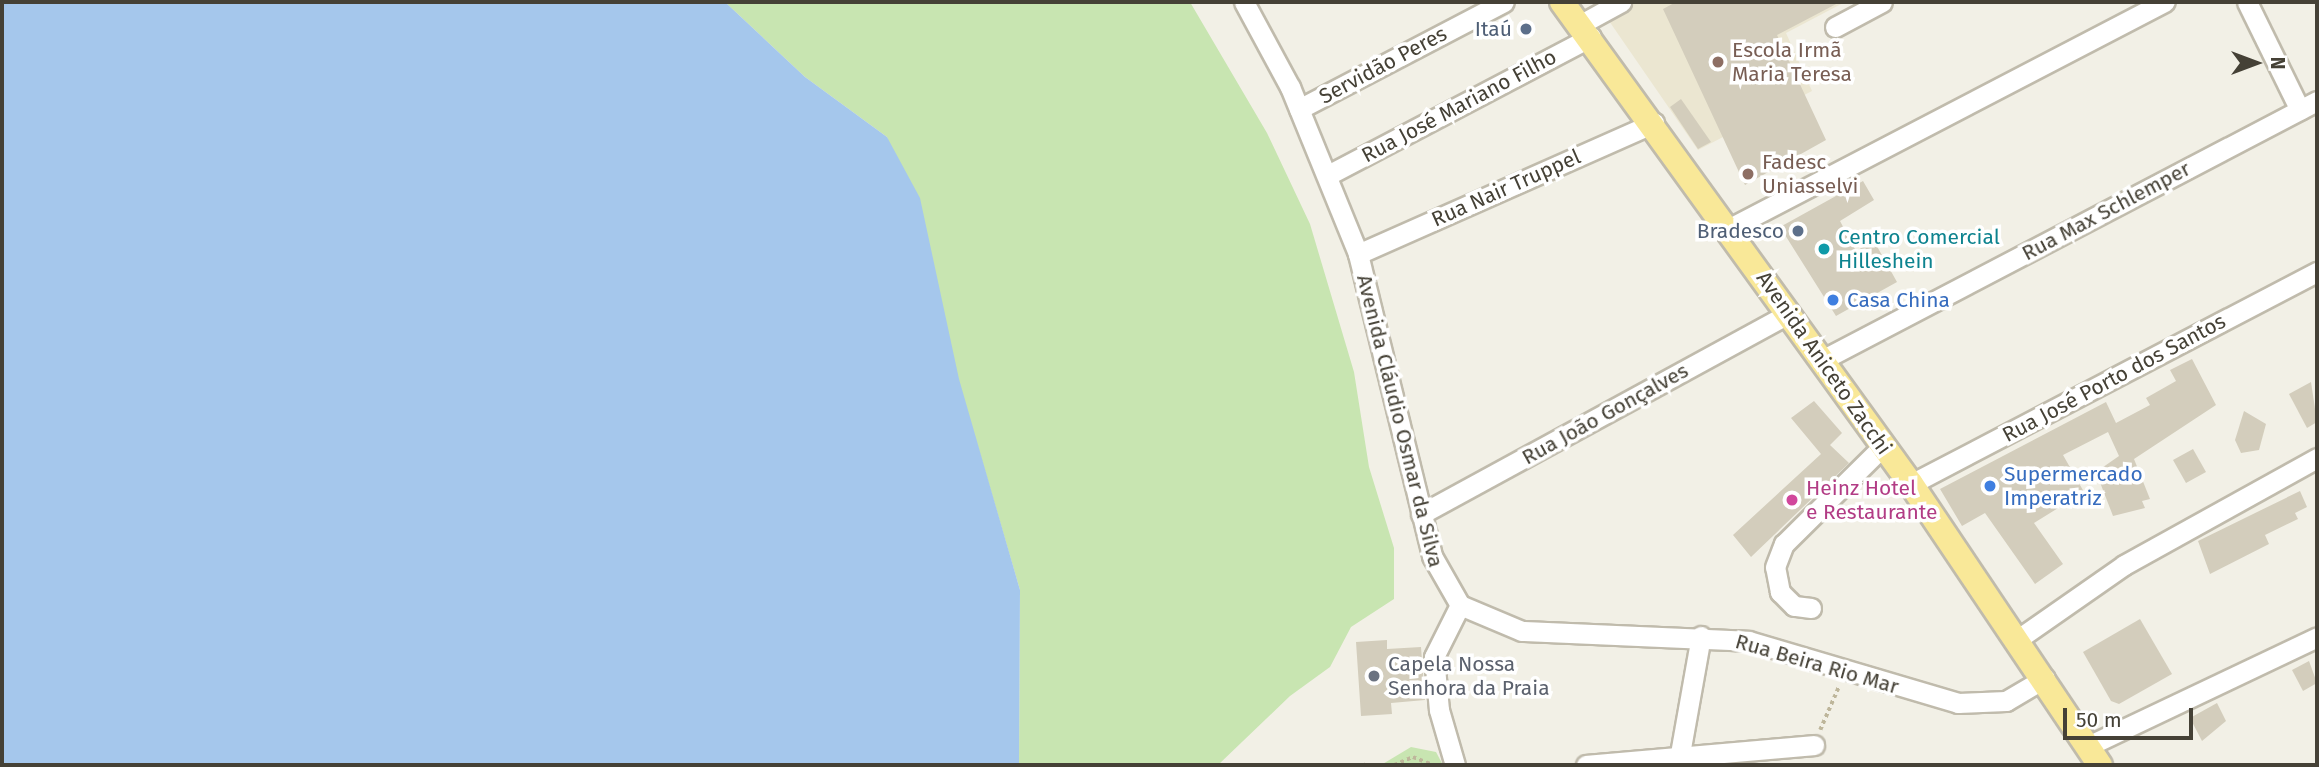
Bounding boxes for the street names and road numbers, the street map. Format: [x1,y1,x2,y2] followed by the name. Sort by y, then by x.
[1315,21,1451,109] street label: Servidão Peres
[1357,44,1561,168] street label: Rua José Mariano Filho
[1428,144,1584,232] street label: Rua Nair Truppel
[2018,156,2194,266] street label: Rua Max Schlemper
[1751,267,1897,459] street label: Avenida Aniceto Zacchi
[1351,272,1449,570] street label: Avenida Cláudio Osmar da Silva
[1998,308,2230,448] street label: Rua José Porto dos Santos
[1518,358,1692,470] street label: Rua João Gonçalves
[1732,629,1902,699] street label: Rua Beira Rio Mar

